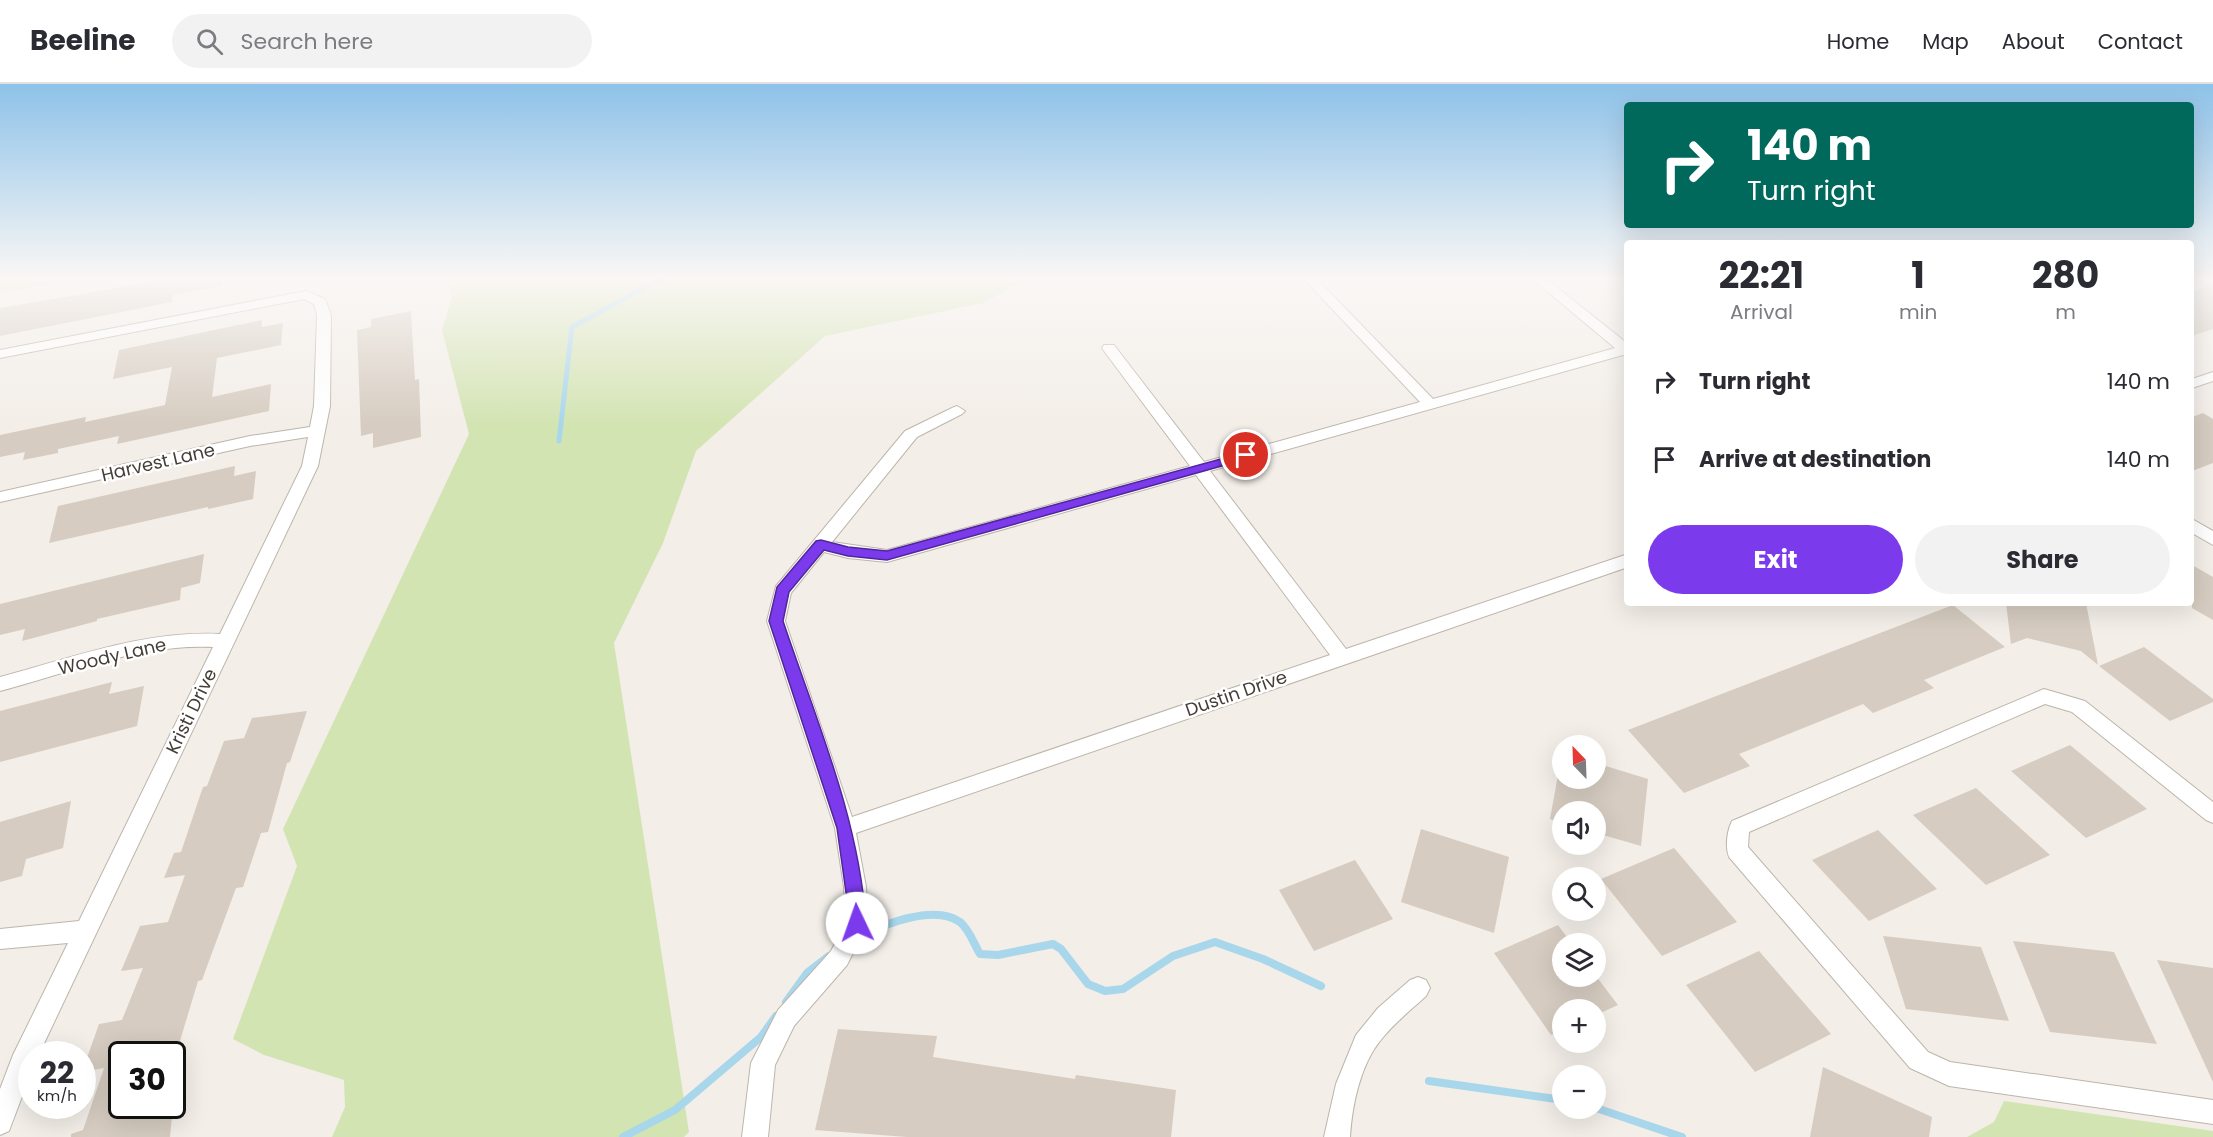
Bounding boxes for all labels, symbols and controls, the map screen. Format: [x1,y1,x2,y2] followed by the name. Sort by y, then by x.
[172,14,592,68] search box
[30,21,136,60] text: Beeline
[193,25,226,58] icon: search
[241,26,373,57] text: Search here
[1827,27,1889,56] text: Home
[1922,27,1969,56] text: Map
[2002,27,2065,56] text: About
[2098,27,2183,56] text: Contact
[1747,116,1872,175] text: 140 m
[1648,126,1726,204] icon: right
[1747,172,1876,209] text: Turn right
[1719,250,1804,301] text: 22:21
[1911,250,1925,301] text: 1
[2032,250,2099,301] text: 280
[1730,298,1793,326] text: Arrival
[1899,298,1937,326] text: min
[2055,298,2076,326] text: m
[1648,365,1681,398] icon: right
[1699,366,1810,397] text: Turn right
[2107,366,2170,397] text: 140 m
[1220,429,1271,480] pin
[99,437,217,487] street label: Harvest Lane
[1229,438,1262,471] icon: arrive
[1648,443,1681,476] icon: arrive
[1699,444,1931,475] text: Arrive at destination
[2107,444,2170,475] text: 140 m
[1648,525,1903,594] button: Exit
[1915,525,2170,594] button: Share
[55,631,169,681] street label: Woody Lane
[160,664,222,758] street label: Kristi Drive
[1182,664,1290,722] street label: Dustin Drive
[1552,735,1606,789] north arrow
[1552,735,1606,1119] map controls
[1552,801,1606,855] button: sound
[1552,867,1606,921] button: search
[825,891,889,955] position arrow
[1552,933,1606,987] button: layers
[1552,999,1606,1053] button: +
[108,1041,186,1119] speed limit sign: 30
[40,1051,74,1094] text: 22
[1552,1065,1606,1119] button: −
[37,1085,77,1106] text: km/h

